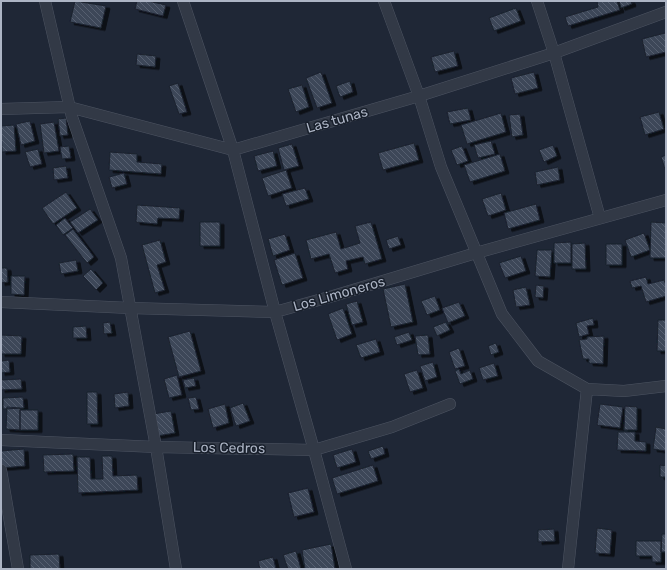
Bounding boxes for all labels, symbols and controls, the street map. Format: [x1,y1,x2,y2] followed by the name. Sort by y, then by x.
[304,103,370,137] street label: Las tunas
[291,273,387,315] street label: Los Limoneros
[193,439,265,457] street label: Los Cedros

